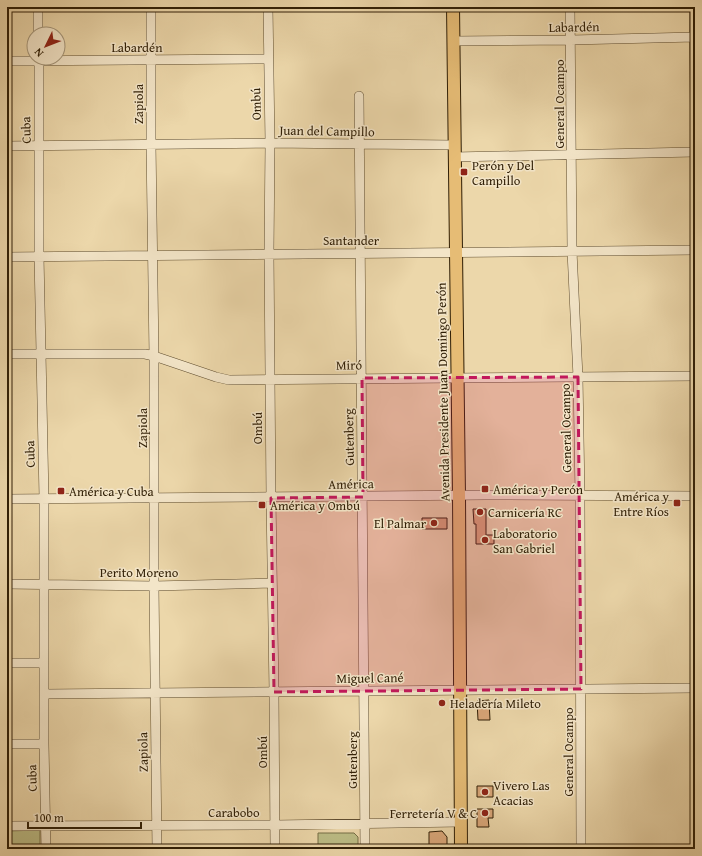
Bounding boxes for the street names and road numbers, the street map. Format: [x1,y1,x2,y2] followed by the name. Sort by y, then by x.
[548,17,600,37] street label: Labardén
[112,38,163,57] street label: Labardén
[550,59,569,149] street label: General Ocampo
[129,83,148,124] street label: Zapiola
[246,88,266,120] street label: Ombú
[16,116,36,144] street label: Cuba
[277,121,375,141] street label: Juan del Campillo
[323,231,380,250] street label: Santander
[432,282,454,502] street label: Avenida Presidente Juan Domingo Perón
[336,355,363,375] street label: Miró
[556,383,576,473] street label: General Ocampo
[133,407,152,448] street label: Zapiola
[339,408,359,466] street label: Gutenberg
[248,412,267,444] street label: Ombú
[20,440,40,468] street label: Cuba
[328,474,375,494] street label: América
[100,563,179,582] street label: Perito Moreno
[336,668,404,688] street label: Miguel Cané
[559,707,578,797] street label: General Ocampo
[133,731,153,772] street label: Zapiola
[343,731,362,789] street label: Gutenberg
[253,736,272,768] street label: Ombú
[22,764,42,792] street label: Cuba
[208,803,260,822] street label: Carabobo

